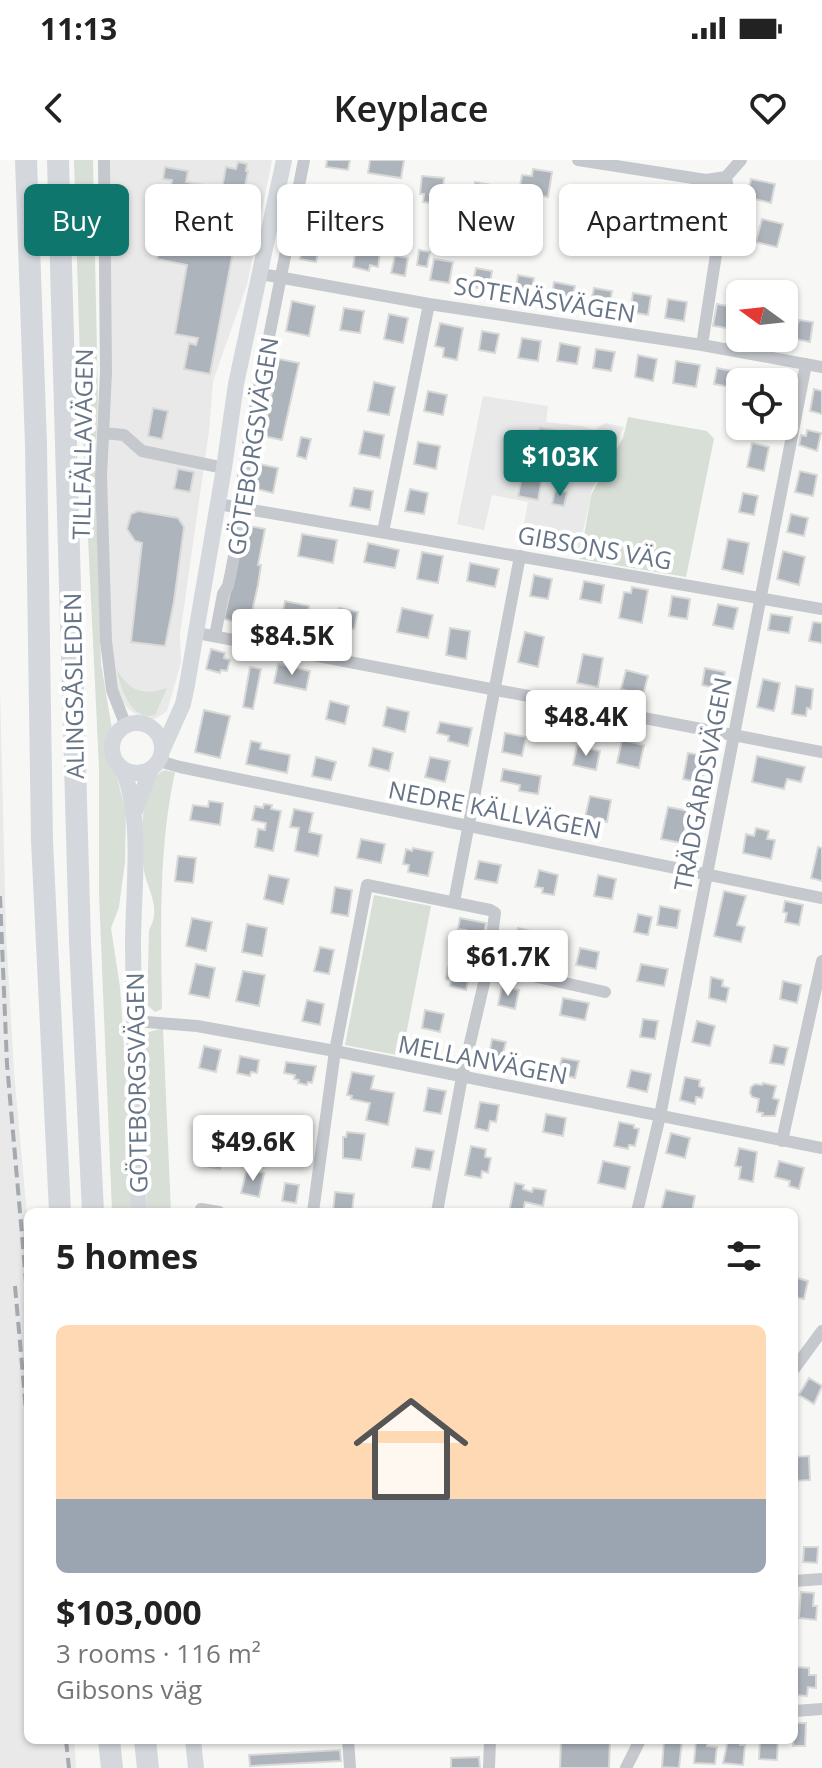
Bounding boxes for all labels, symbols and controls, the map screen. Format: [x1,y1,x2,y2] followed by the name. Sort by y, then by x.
[40,8,117,49] text: 11:13
[334,84,488,133] text: Keyplace
[32,86,76,130] icon: back
[746,86,790,130] icon: heart
[24,184,129,256] chip: Buy
[145,184,261,256] chip: Rent
[277,184,413,256] chip: Filters
[429,184,543,256] chip: New
[559,184,756,256] chip: Apartment
[452,268,638,330] street label: SOTENÄSVÄGEN
[726,280,798,352] north arrow
[726,280,798,440] map controls
[218,334,286,558] street label: GÖTEBORGSVÄGEN
[64,348,100,540] street label: TILLFÄLLAVÄGEN
[726,368,798,440] button: locate
[504,430,616,498] pin: $103K
[522,438,598,474] text: $103K
[515,517,675,577] street label: GIBSONS VÄG
[55,593,91,779] street label: ALINGSÅSLEDEN
[227,609,357,677] pin: $84.5K
[250,617,334,653] text: $84.5K
[665,674,739,894] street label: TRÄDGÅRDSVÄGEN
[521,690,651,758] pin: $48.4K
[544,698,628,734] text: $48.4K
[386,772,604,846] street label: NEDRE KÄLLVÄGEN
[443,930,573,998] pin: $61.7K
[466,938,550,974] text: $61.7K
[118,972,154,1194] street label: GÖTEBORGSVÄGEN
[396,1026,570,1092] street label: MELLANVÄGEN
[188,1115,318,1183] pin: $49.6K
[211,1123,295,1159] text: $49.6K
[56,1233,198,1279] text: 5 homes
[722,1234,766,1278] icon: filters
[339,1377,483,1521] icon: home
[56,1589,202,1635] text: $103,000
[56,1635,261,1671] text: 3 rooms · 116 m²
[56,1671,202,1707] text: Gibsons väg

